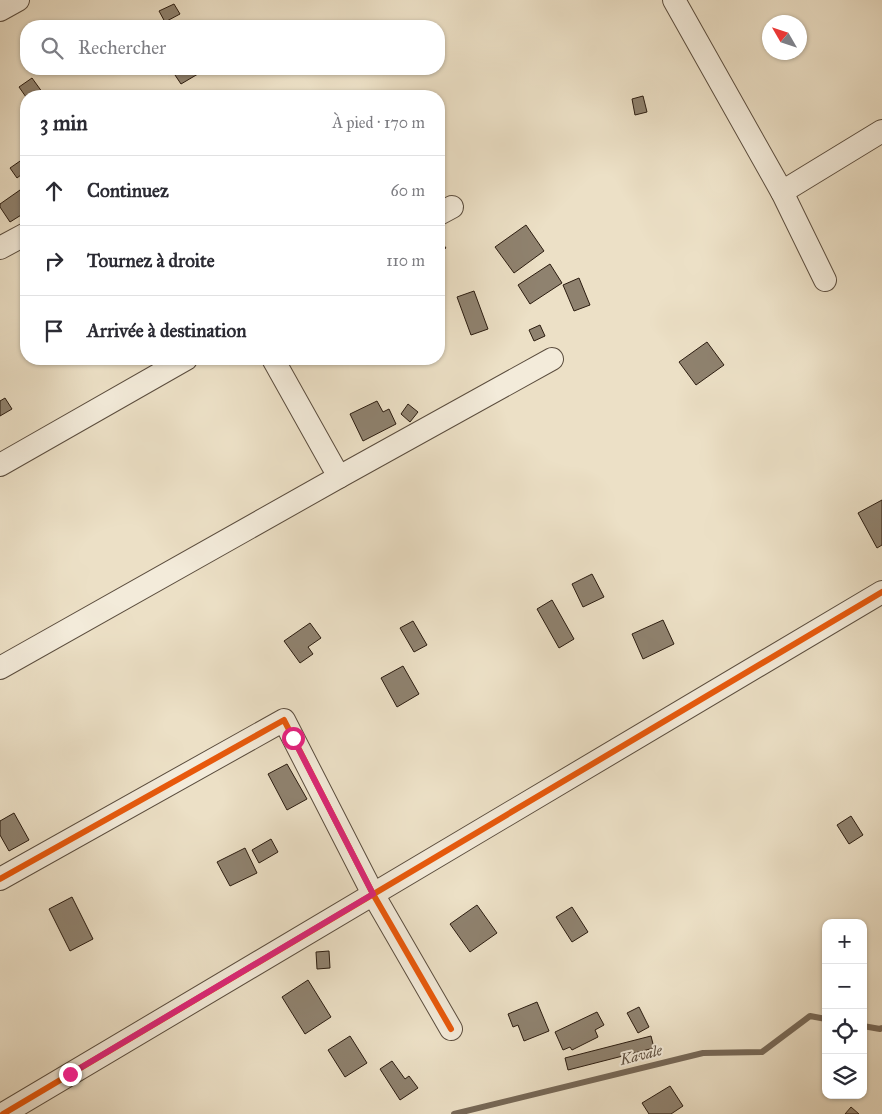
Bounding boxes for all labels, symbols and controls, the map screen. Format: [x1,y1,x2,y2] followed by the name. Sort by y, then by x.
[762,15,807,60] north arrow
[20,20,445,75] search box
[38,34,66,62] icon: search
[78,36,166,59] text: Rechercher
[40,110,88,136] text: 3 min
[332,113,425,132] text: À pied · 170 m
[40,177,68,205] icon: ahead
[87,179,169,202] text: Continuez
[391,181,425,200] text: 60 m
[40,247,68,275] icon: right
[87,249,215,272] text: Tournez à droite
[386,251,425,270] text: 110 m
[40,317,68,345] icon: arrive
[87,319,246,342] text: Arrivée à destination
[282,727,305,750] route start
[822,919,867,1099] map controls
[822,919,867,964] button: +
[822,964,867,1009] button: −
[822,1009,867,1054] button: locate
[617,1041,664,1069] water label: Kavale
[822,1054,867,1099] button: layers
[59,1063,82,1086] route end

